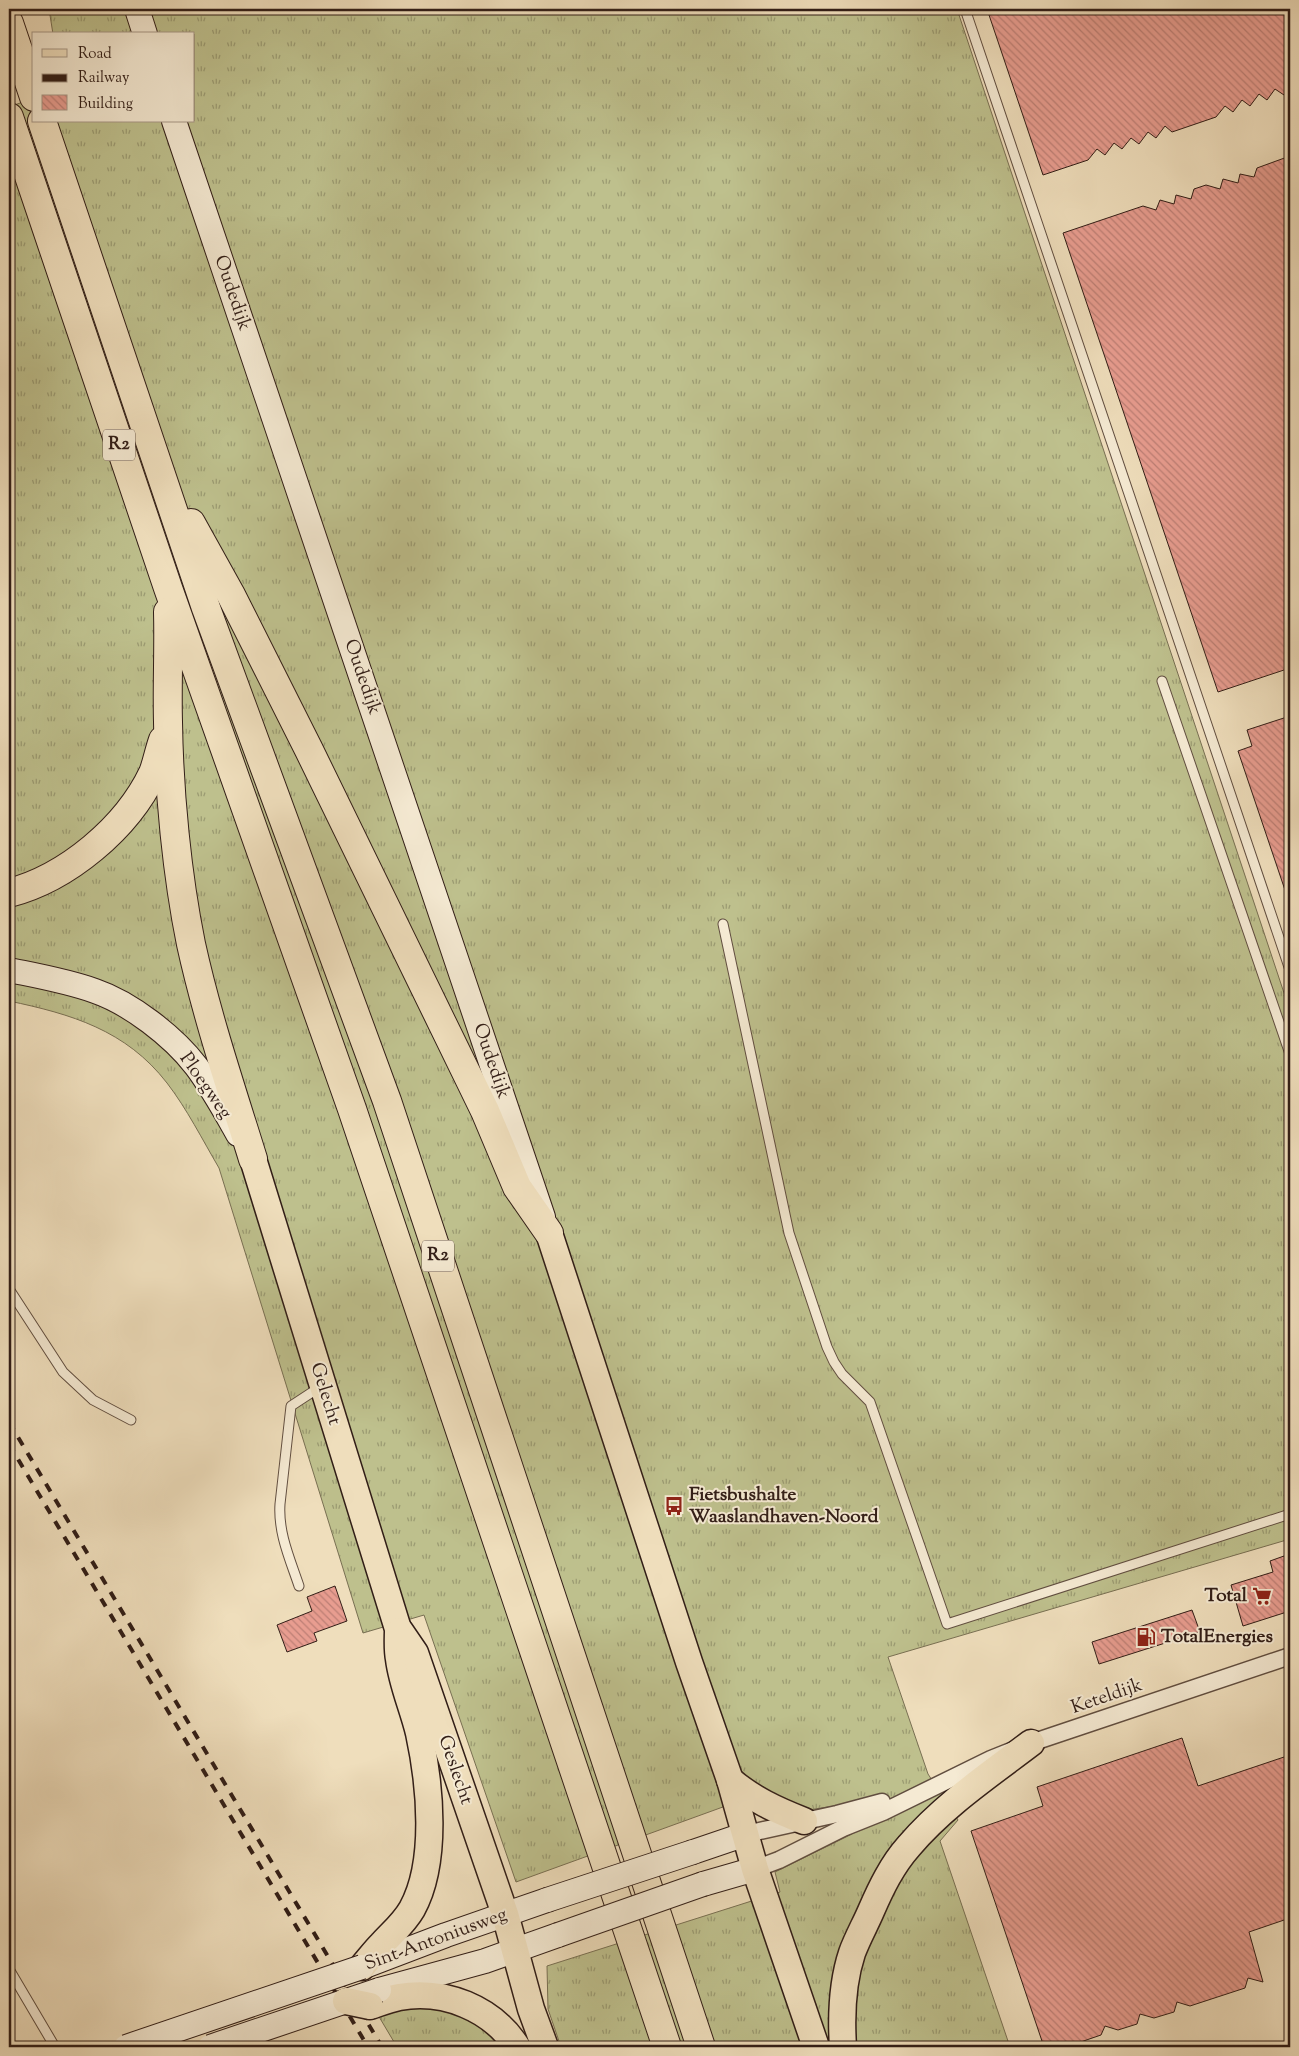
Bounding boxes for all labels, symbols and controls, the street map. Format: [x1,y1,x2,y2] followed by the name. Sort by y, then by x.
[32,32,195,122] legend
[78,44,112,65] text: Road
[78,68,130,89] text: Railway
[78,94,133,115] text: Building
[206,252,258,335] street label: Oudedijk
[103,430,135,460] road number: R2
[336,636,388,719] street label: Oudedijk
[465,1020,517,1103] street label: Oudedijk
[172,1047,238,1125] street label: Ploegweg
[422,1240,454,1272] road number: R2
[303,1359,347,1429] street label: Gelecht
[689,1482,879,1531] place label: Fietsbushalte Waaslandhaven-Noord
[663,1495,685,1517] bus stop icon: Fietsbushalte Waaslandhaven-Noord
[1204,1583,1248,1610] place label: Total
[1251,1585,1273,1607] supermarket icon: Total
[1161,1624,1273,1651] place label: TotalEnergies
[1135,1626,1157,1648] fuel station icon: TotalEnergies
[1068,1672,1147,1722] street label: Keteldijk
[431,1732,480,1809] street label: Geslecht
[361,1902,511,1978] street label: Sint-Antoniusweg

